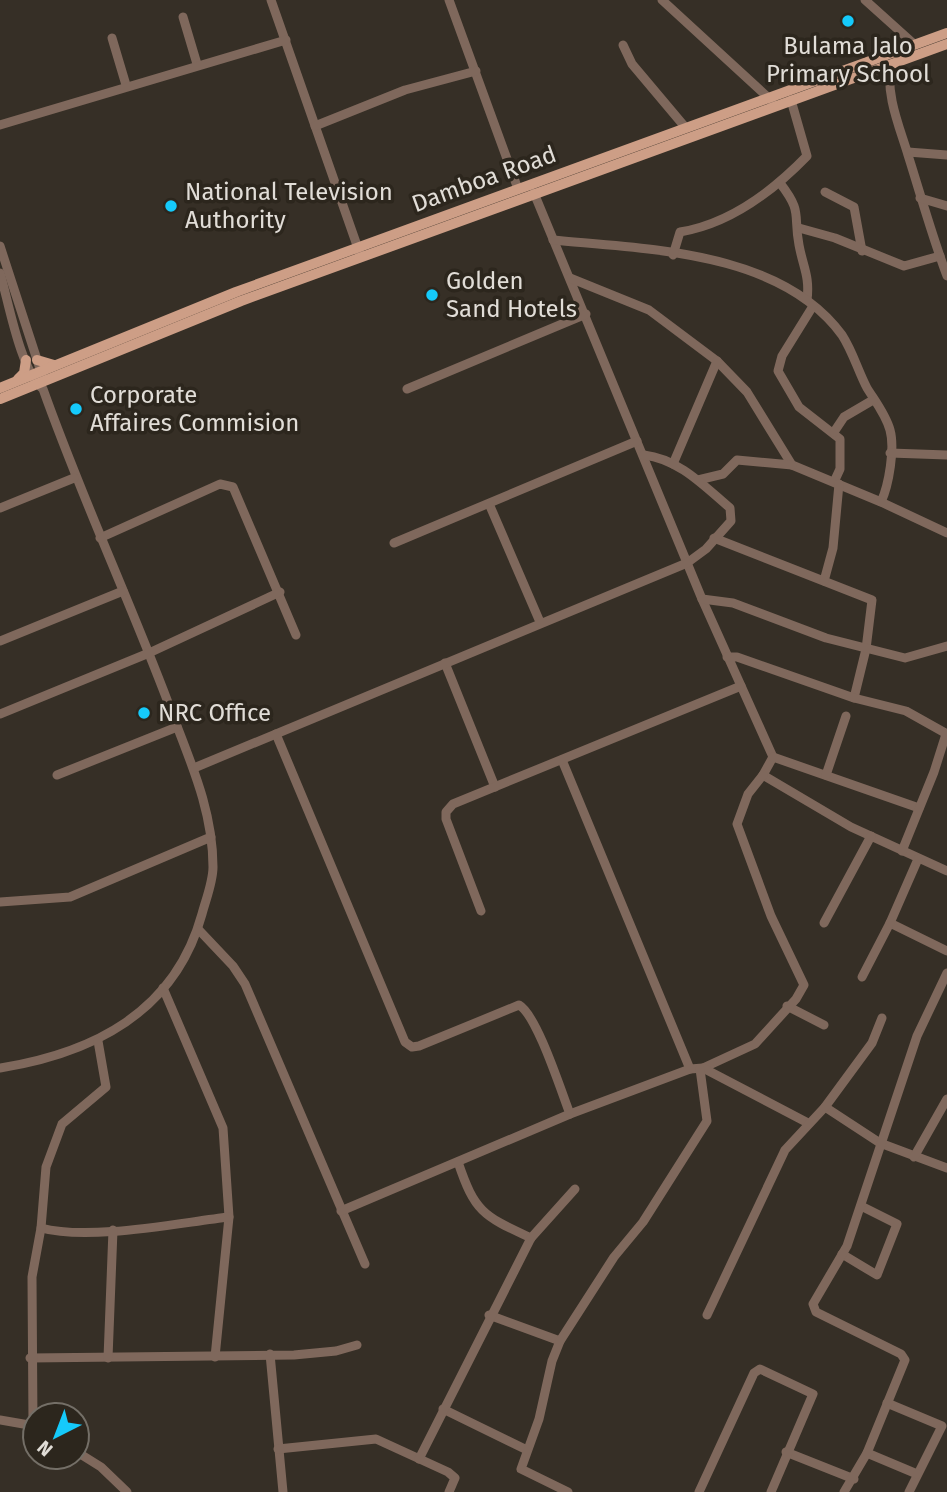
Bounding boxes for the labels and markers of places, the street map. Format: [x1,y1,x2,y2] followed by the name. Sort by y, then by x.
[840,13,856,29] marker: Bulama Jalo Primary School
[766,32,930,88] place label: Bulama Jalo Primary School
[185,178,393,234] place label: National Television Authority
[163,198,179,214] marker: National Television Authority
[446,267,577,323] place label: Golden Sand Hotels
[424,287,440,303] marker: Golden Sand Hotels
[90,381,299,437] place label: Corporate Affaires Commision
[68,401,84,417] marker: Corporate Affaires Commision
[158,699,271,727] place label: NRC Office
[136,705,152,721] marker: NRC Office

